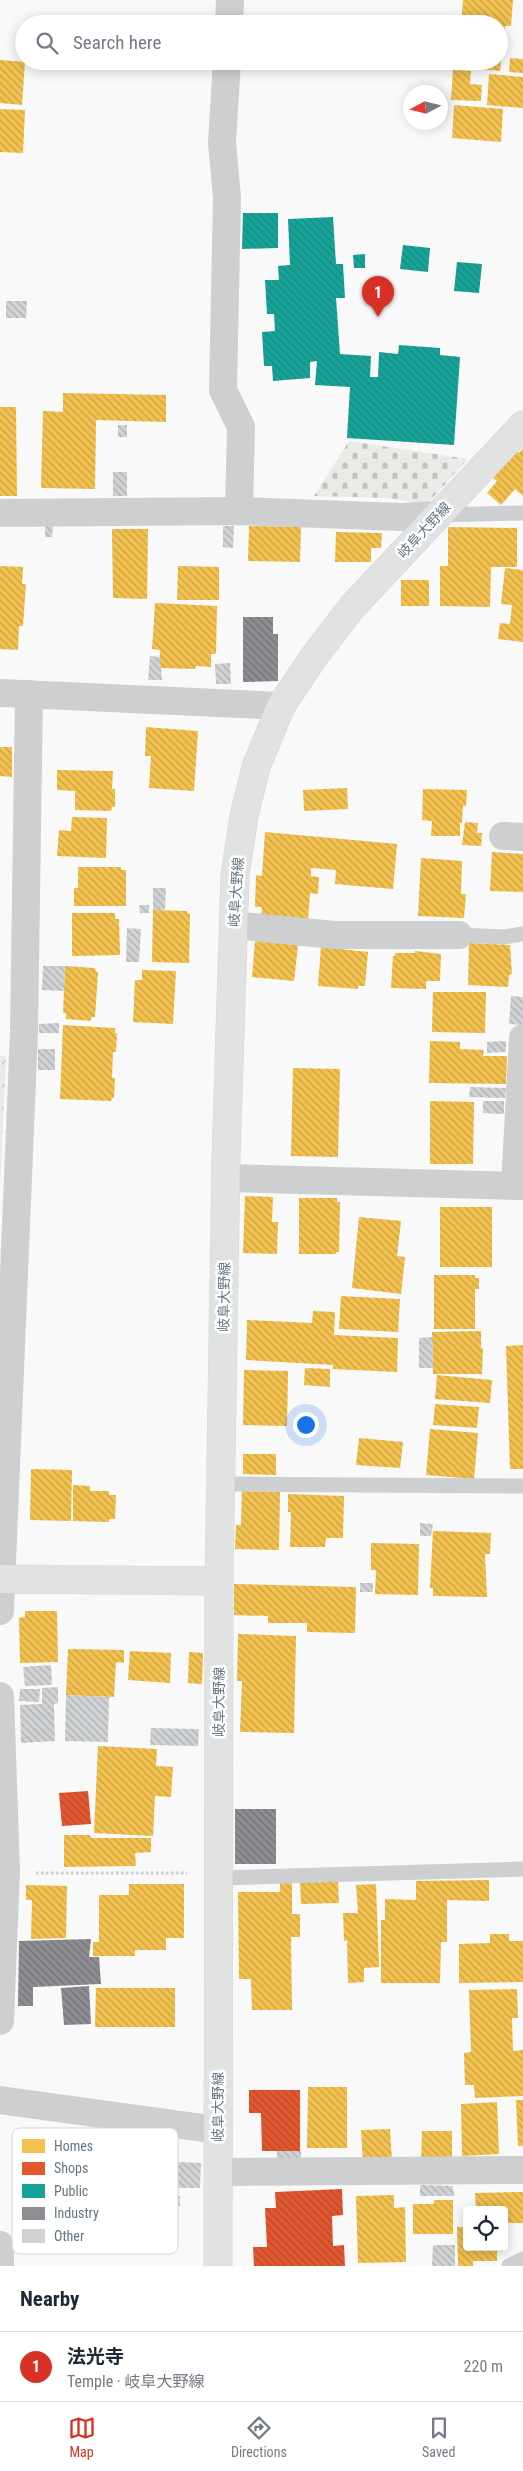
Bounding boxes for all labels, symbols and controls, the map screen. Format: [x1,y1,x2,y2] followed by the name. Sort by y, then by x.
[15,15,508,70] search box
[33,29,61,57] icon: search
[73,31,161,54] text: Search here
[403,85,448,130] north arrow
[362,276,394,317] pin: 1
[394,499,454,561] street label: 岐阜大野線
[226,857,246,927] street label: 岐阜大野線
[215,1262,233,1332] street label: 岐阜大野線
[293,1412,319,1438] your location
[211,1667,227,1737] street label: 岐阜大野線
[210,2072,226,2142] street label: 岐阜大野線
[12,2128,178,2254] legend
[54,2138,93,2154] text: Homes
[54,2160,88,2176] text: Shops
[54,2183,88,2199] text: Public
[54,2205,99,2221] text: Industry
[463,2206,508,2251] map controls
[463,2206,508,2251] button: locate
[54,2228,84,2244] text: Other
[20,2287,79,2311] text: Nearby
[67,2345,124,2368] text: 法光寺
[32,2357,40,2376] text: 1
[464,2357,503,2376] text: 220 m
[67,2372,204,2391] text: Temple · 岐阜大野線
[68,2414,96,2460] tab: Map
[231,2414,287,2460] tab: Directions
[422,2414,455,2460] tab: Saved

